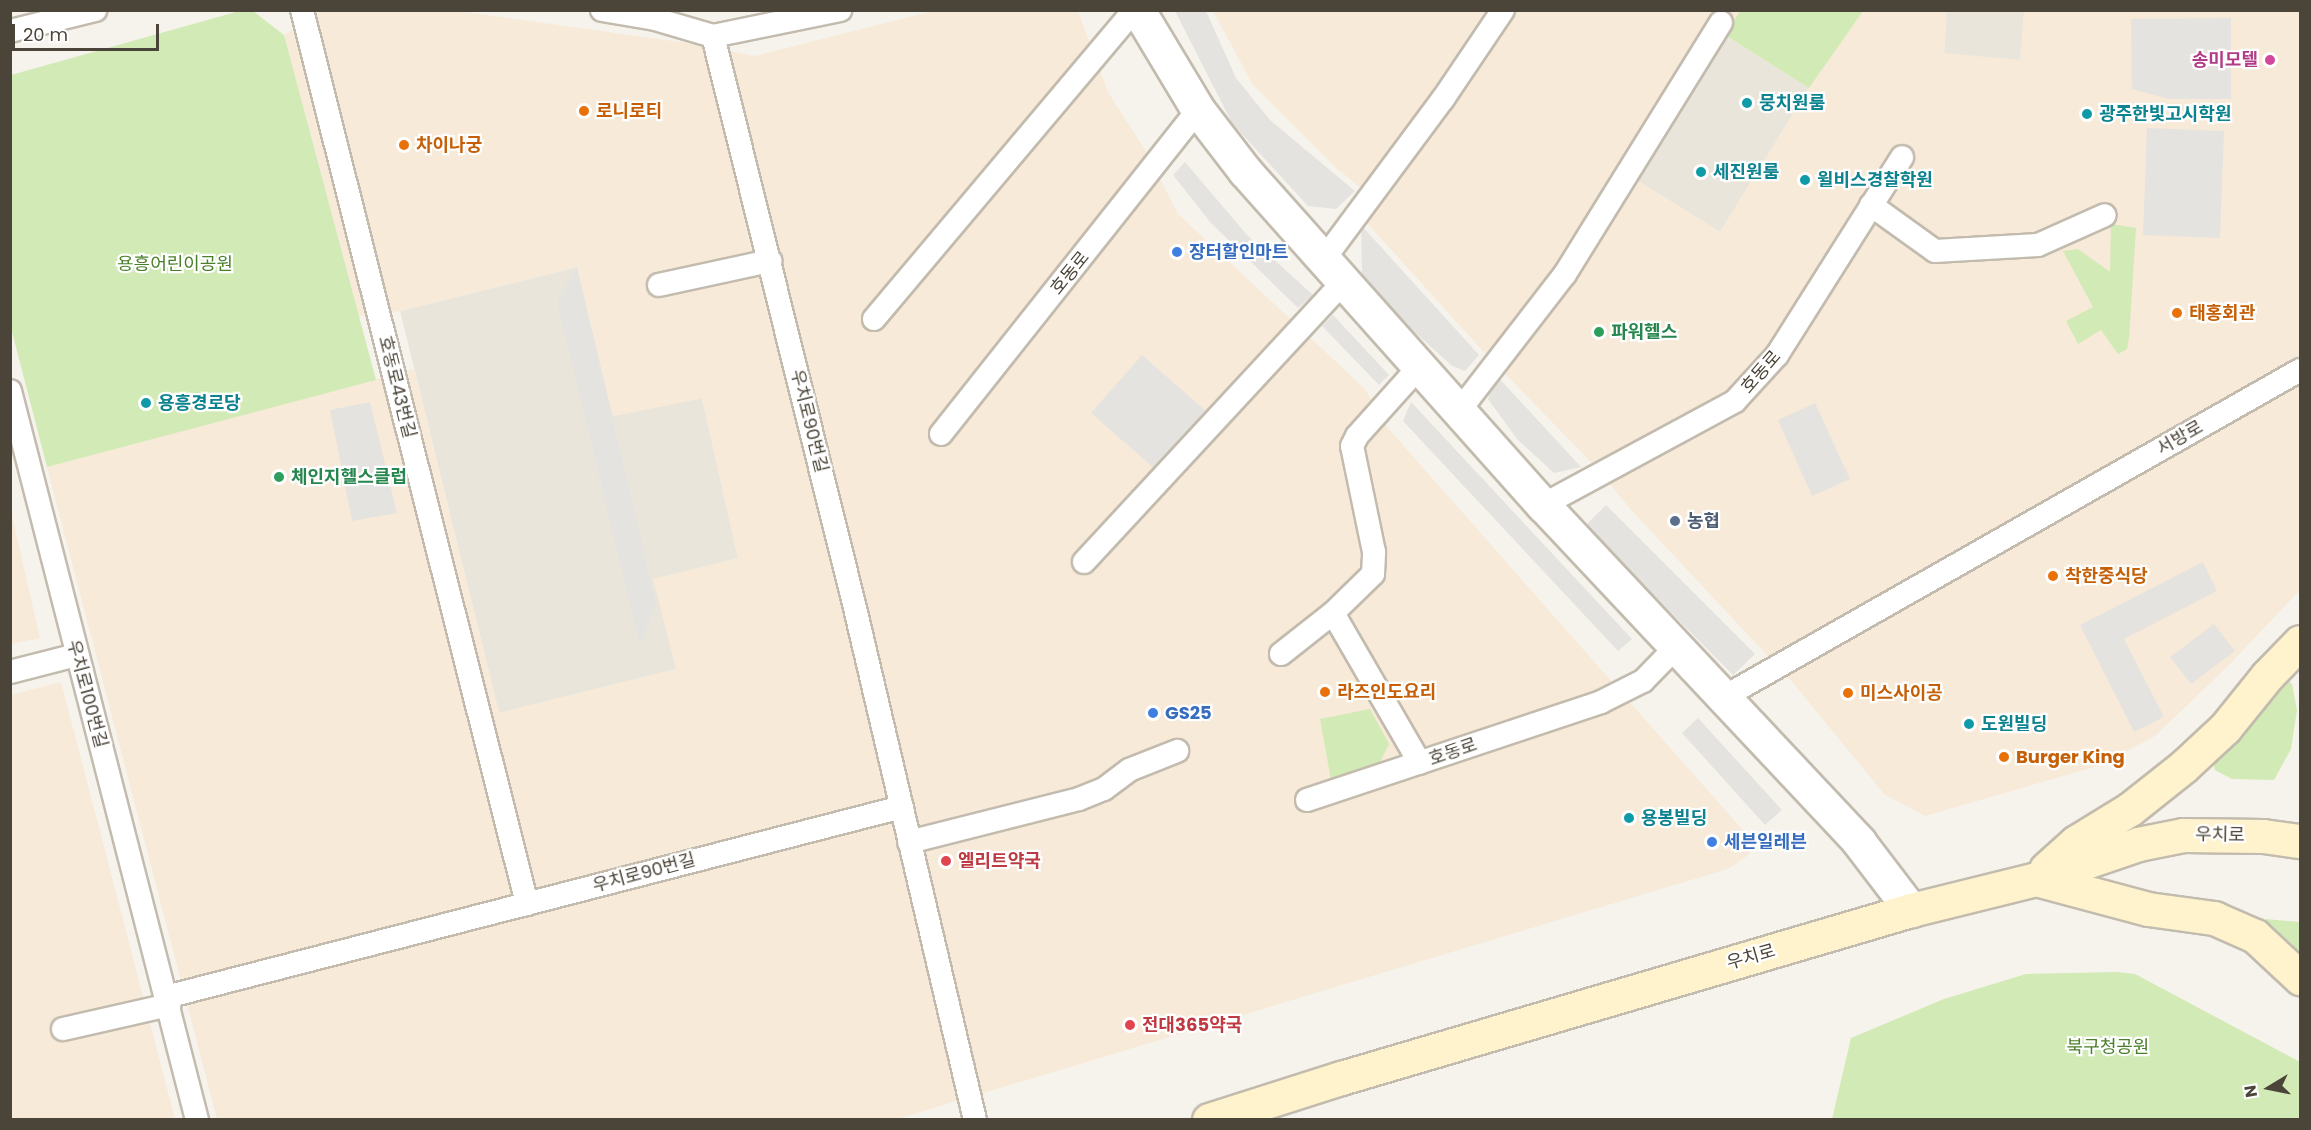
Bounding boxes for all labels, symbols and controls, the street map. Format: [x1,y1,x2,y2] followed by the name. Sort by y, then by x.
[15,12,162,50] scale bar
[23,22,68,47] text: 20 m
[2192,49,2258,71] place label: 송미모텔
[2263,53,2277,67] marker: 송미모텔
[1759,92,1825,114] place label: 뭉치원룸
[1740,96,1754,110] marker: 뭉치원룸
[596,100,662,122] place label: 로니로티
[2099,103,2231,125] place label: 광주한빛고시학원
[577,104,591,118] marker: 로니로티
[2080,107,2094,121] marker: 광주한빛고시학원
[416,134,482,156] place label: 차이나궁
[397,138,411,152] marker: 차이나궁
[1713,161,1779,183] place label: 세진원룸
[1694,165,1708,179] marker: 세진원룸
[1817,169,1933,191] place label: 윌비스경찰학원
[1798,173,1812,187] marker: 윌비스경찰학원
[1189,241,1288,263] place label: 장터할인마트
[1170,245,1184,259] marker: 장터할인마트
[1046,247,1094,299] street label: 호동로
[117,253,233,275] park label: 용흥어린이공원
[2189,302,2255,324] place label: 태홍회관
[2170,306,2184,320] marker: 태홍회관
[1611,321,1677,343] place label: 파워헬스
[1592,325,1606,339] marker: 파워헬스
[374,334,420,440] street label: 호동로43번길
[1737,346,1785,398] street label: 호동로
[786,367,832,475] street label: 우치로90번길
[158,392,241,414] place label: 용흥경로당
[139,396,153,410] marker: 용흥경로당
[2153,416,2207,460] street label: 서방로
[291,466,407,488] place label: 체인지헬스클럽
[272,470,286,484] marker: 체인지헬스클럽
[1687,510,1720,532] place label: 농협
[1668,514,1682,528] marker: 농협
[2065,565,2148,587] place label: 착한중식당
[2046,569,2060,583] marker: 착한중식당
[62,638,112,750] street label: 우치로100번길
[1337,681,1436,703] place label: 라즈인도요리
[1860,682,1943,704] place label: 미스사이공
[1318,685,1332,699] marker: 라즈인도요리
[1841,686,1855,700] marker: 미스사이공
[1165,702,1212,724] place label: GS25
[1146,706,1160,720] marker: GS25
[1981,713,2047,735] place label: 도원빌딩
[1962,717,1976,731] marker: 도원빌딩
[1426,734,1480,770] street label: 호동로
[2016,746,2125,768] place label: Burger King
[1997,750,2011,764] marker: Burger King
[1641,807,1707,829] place label: 용봉빌딩
[1622,811,1636,825] marker: 용봉빌딩
[2195,824,2245,846] street label: 우치로
[1724,831,1807,853] place label: 세븐일레븐
[1705,835,1719,849] marker: 세븐일레븐
[590,849,698,897] street label: 우치로90번길
[958,850,1041,872] place label: 엘리트약국
[939,854,953,868] marker: 엘리트약국
[1724,940,1778,974] street label: 우치로
[1142,1014,1242,1036] place label: 전대365약국
[1123,1018,1137,1032] marker: 전대365약국
[2067,1036,2149,1058] park label: 북구청공원
[2239,1058,2299,1118] north arrow
[2238,1083,2263,1099] text: N

